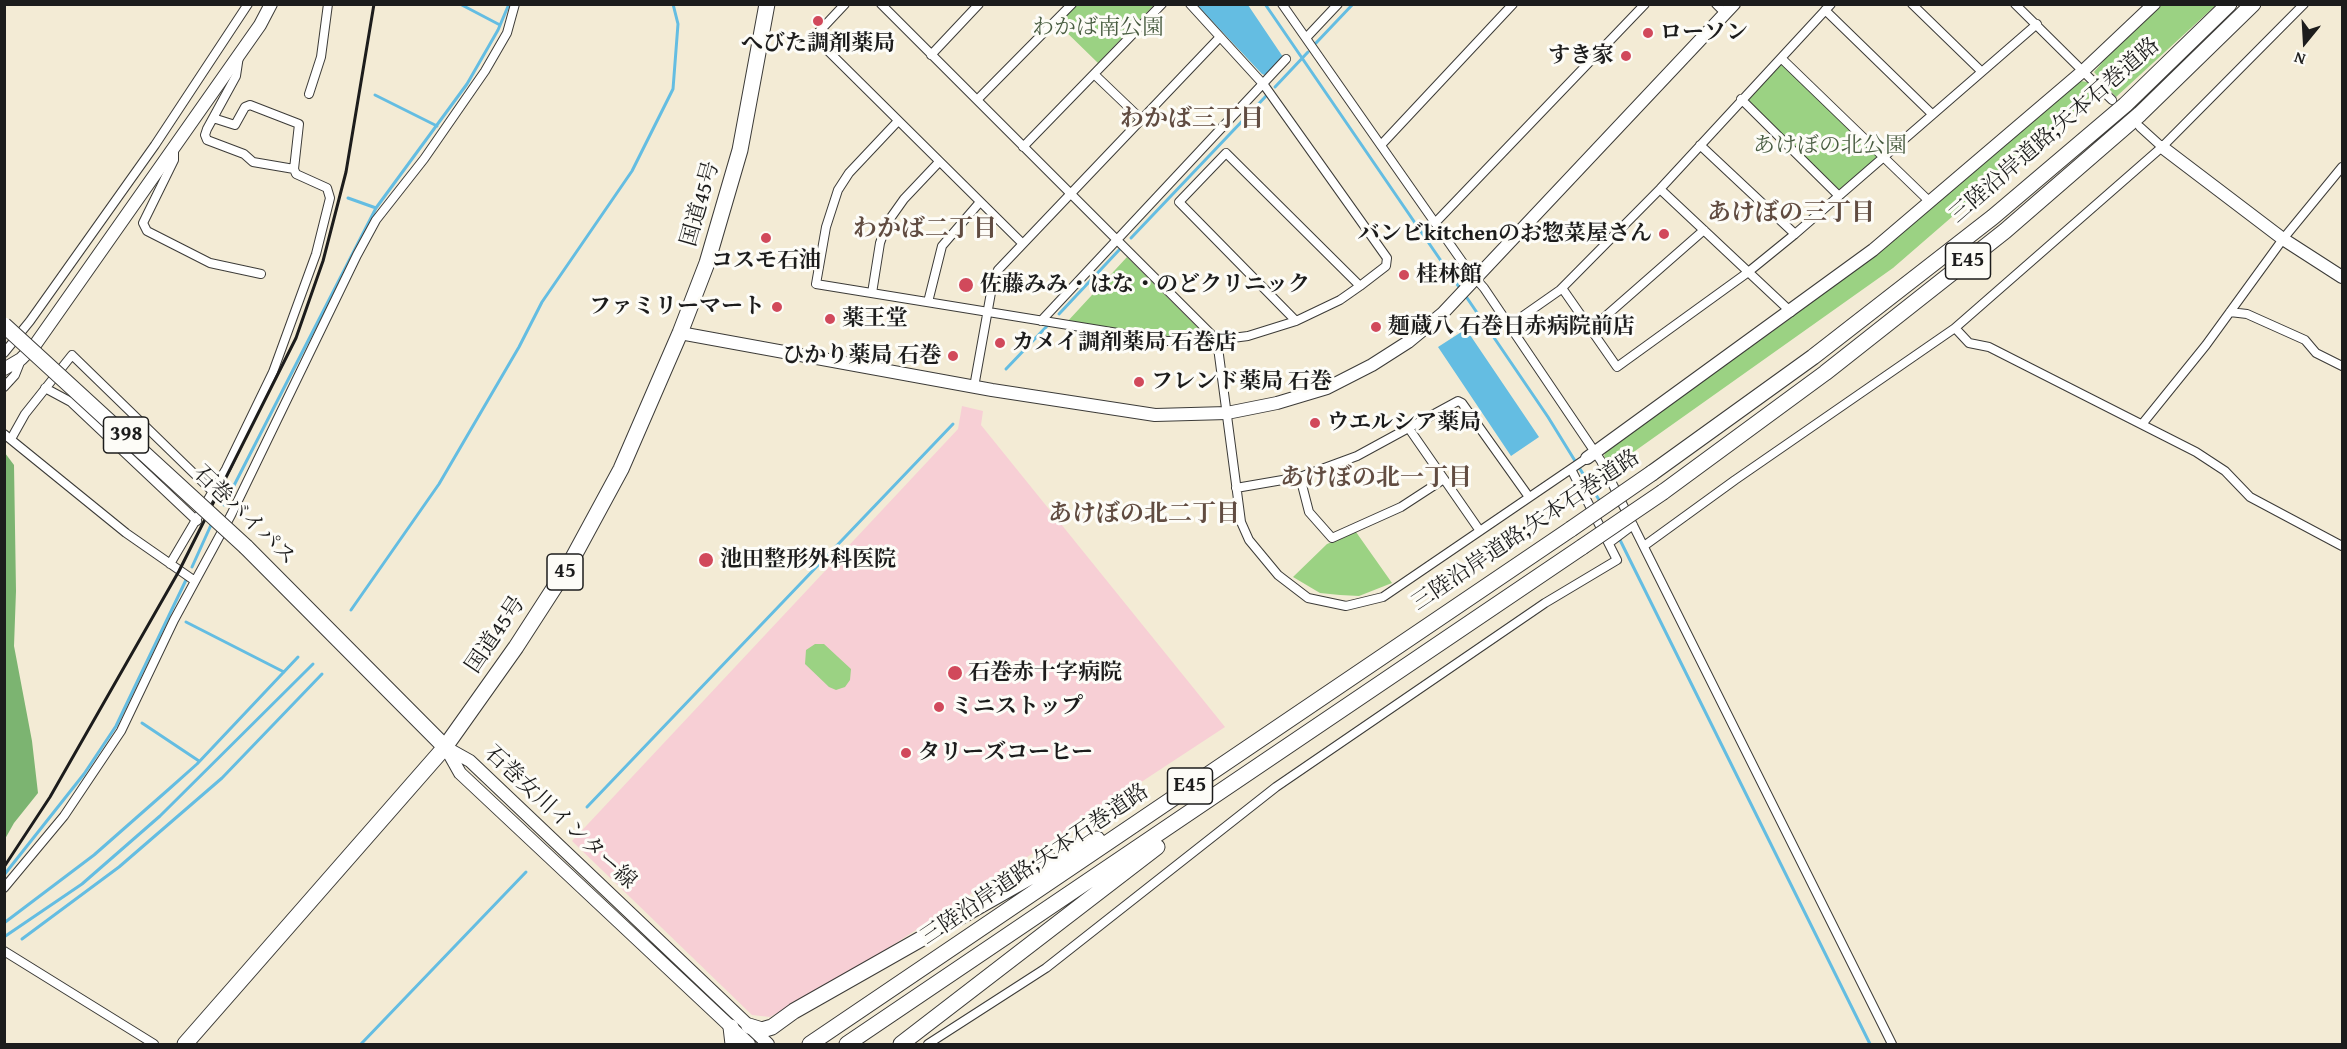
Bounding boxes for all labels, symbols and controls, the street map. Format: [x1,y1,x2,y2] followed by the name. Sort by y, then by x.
[2275,12,2335,72] north arrow
[811,14,825,28] marker: へびた調剤薬局
[1032,15,1164,41] park label: わかば南公園
[1660,20,1748,46] place label: ローソン
[1641,26,1655,40] marker: ローソン
[741,31,895,57] place label: へびた調剤薬局
[1945,33,2165,229] street label: 三陸沿岸道路;矢本石巻道路
[1548,43,1614,69] place label: すき家
[2291,46,2308,72] text: N
[1619,49,1633,63] marker: すき家
[1120,106,1264,134] district label: わかば三丁目
[1753,133,1907,159] park label: あけぼの北公園
[676,158,726,250] street label: 国道45号
[1707,200,1875,228] district label: あけぼの三丁目
[853,216,997,244] district label: わかば二丁目
[1358,221,1652,247] place label: バンビkitchenのお惣菜屋さん
[1657,227,1671,241] marker: バンビkitchenのお惣菜屋さん
[759,231,773,245] marker: コスモ石油
[1946,243,1990,279] road number: E45
[711,248,821,274] place label: コスモ石油
[1416,262,1482,288] place label: 桂林館
[1397,268,1411,282] marker: 桂林館
[980,272,1310,298] place label: 佐藤みみ・はな・のどクリニック
[957,276,975,294] marker: 佐藤みみ・はな・のどクリニック
[589,294,765,320] place label: ファミリーマート
[770,300,784,314] marker: ファミリーマート
[842,306,908,332] place label: 薬王堂
[823,312,837,326] marker: 薬王堂
[1388,314,1635,340] place label: 麺蔵八 石巻日赤病院前店
[1369,320,1383,334] marker: 麺蔵八 石巻日赤病院前店
[1012,330,1237,356] place label: カメイ調剤薬局 石巻店
[993,336,1007,350] marker: カメイ調剤薬局 石巻店
[782,343,941,369] place label: ひかり薬局 石巻
[946,349,960,363] marker: ひかり薬局 石巻
[1151,369,1332,395] place label: フレンド薬局 石巻
[1132,375,1146,389] marker: フレンド薬局 石巻
[1327,410,1481,436] place label: ウエルシア薬局
[1308,416,1322,430] marker: ウエルシア薬局
[104,417,148,453] road number: 398
[1407,445,1645,617] street label: 三陸沿岸道路;矢本石巻道路
[187,461,301,571] street label: 石巻バイパス
[1280,465,1472,493] district label: あけぼの北一丁目
[1048,501,1240,529] district label: あけぼの北二丁目
[720,547,896,573] place label: 池田整形外科医院
[697,551,715,569] marker: 池田整形外科医院
[547,554,583,590] road number: 45
[461,591,531,679] street label: 国道45号
[968,660,1122,686] place label: 石巻赤十字病院
[946,664,964,682] marker: 石巻赤十字病院
[951,694,1083,720] place label: ミニストップ
[932,700,946,714] marker: ミニストップ
[918,740,1093,766] place label: タリーズコーヒー
[479,741,641,895] street label: 石巻女川インター線
[899,746,913,760] marker: タリーズコーヒー
[1168,768,1212,804] road number: E45
[916,779,1154,951] street label: 三陸沿岸道路;矢本石巻道路

